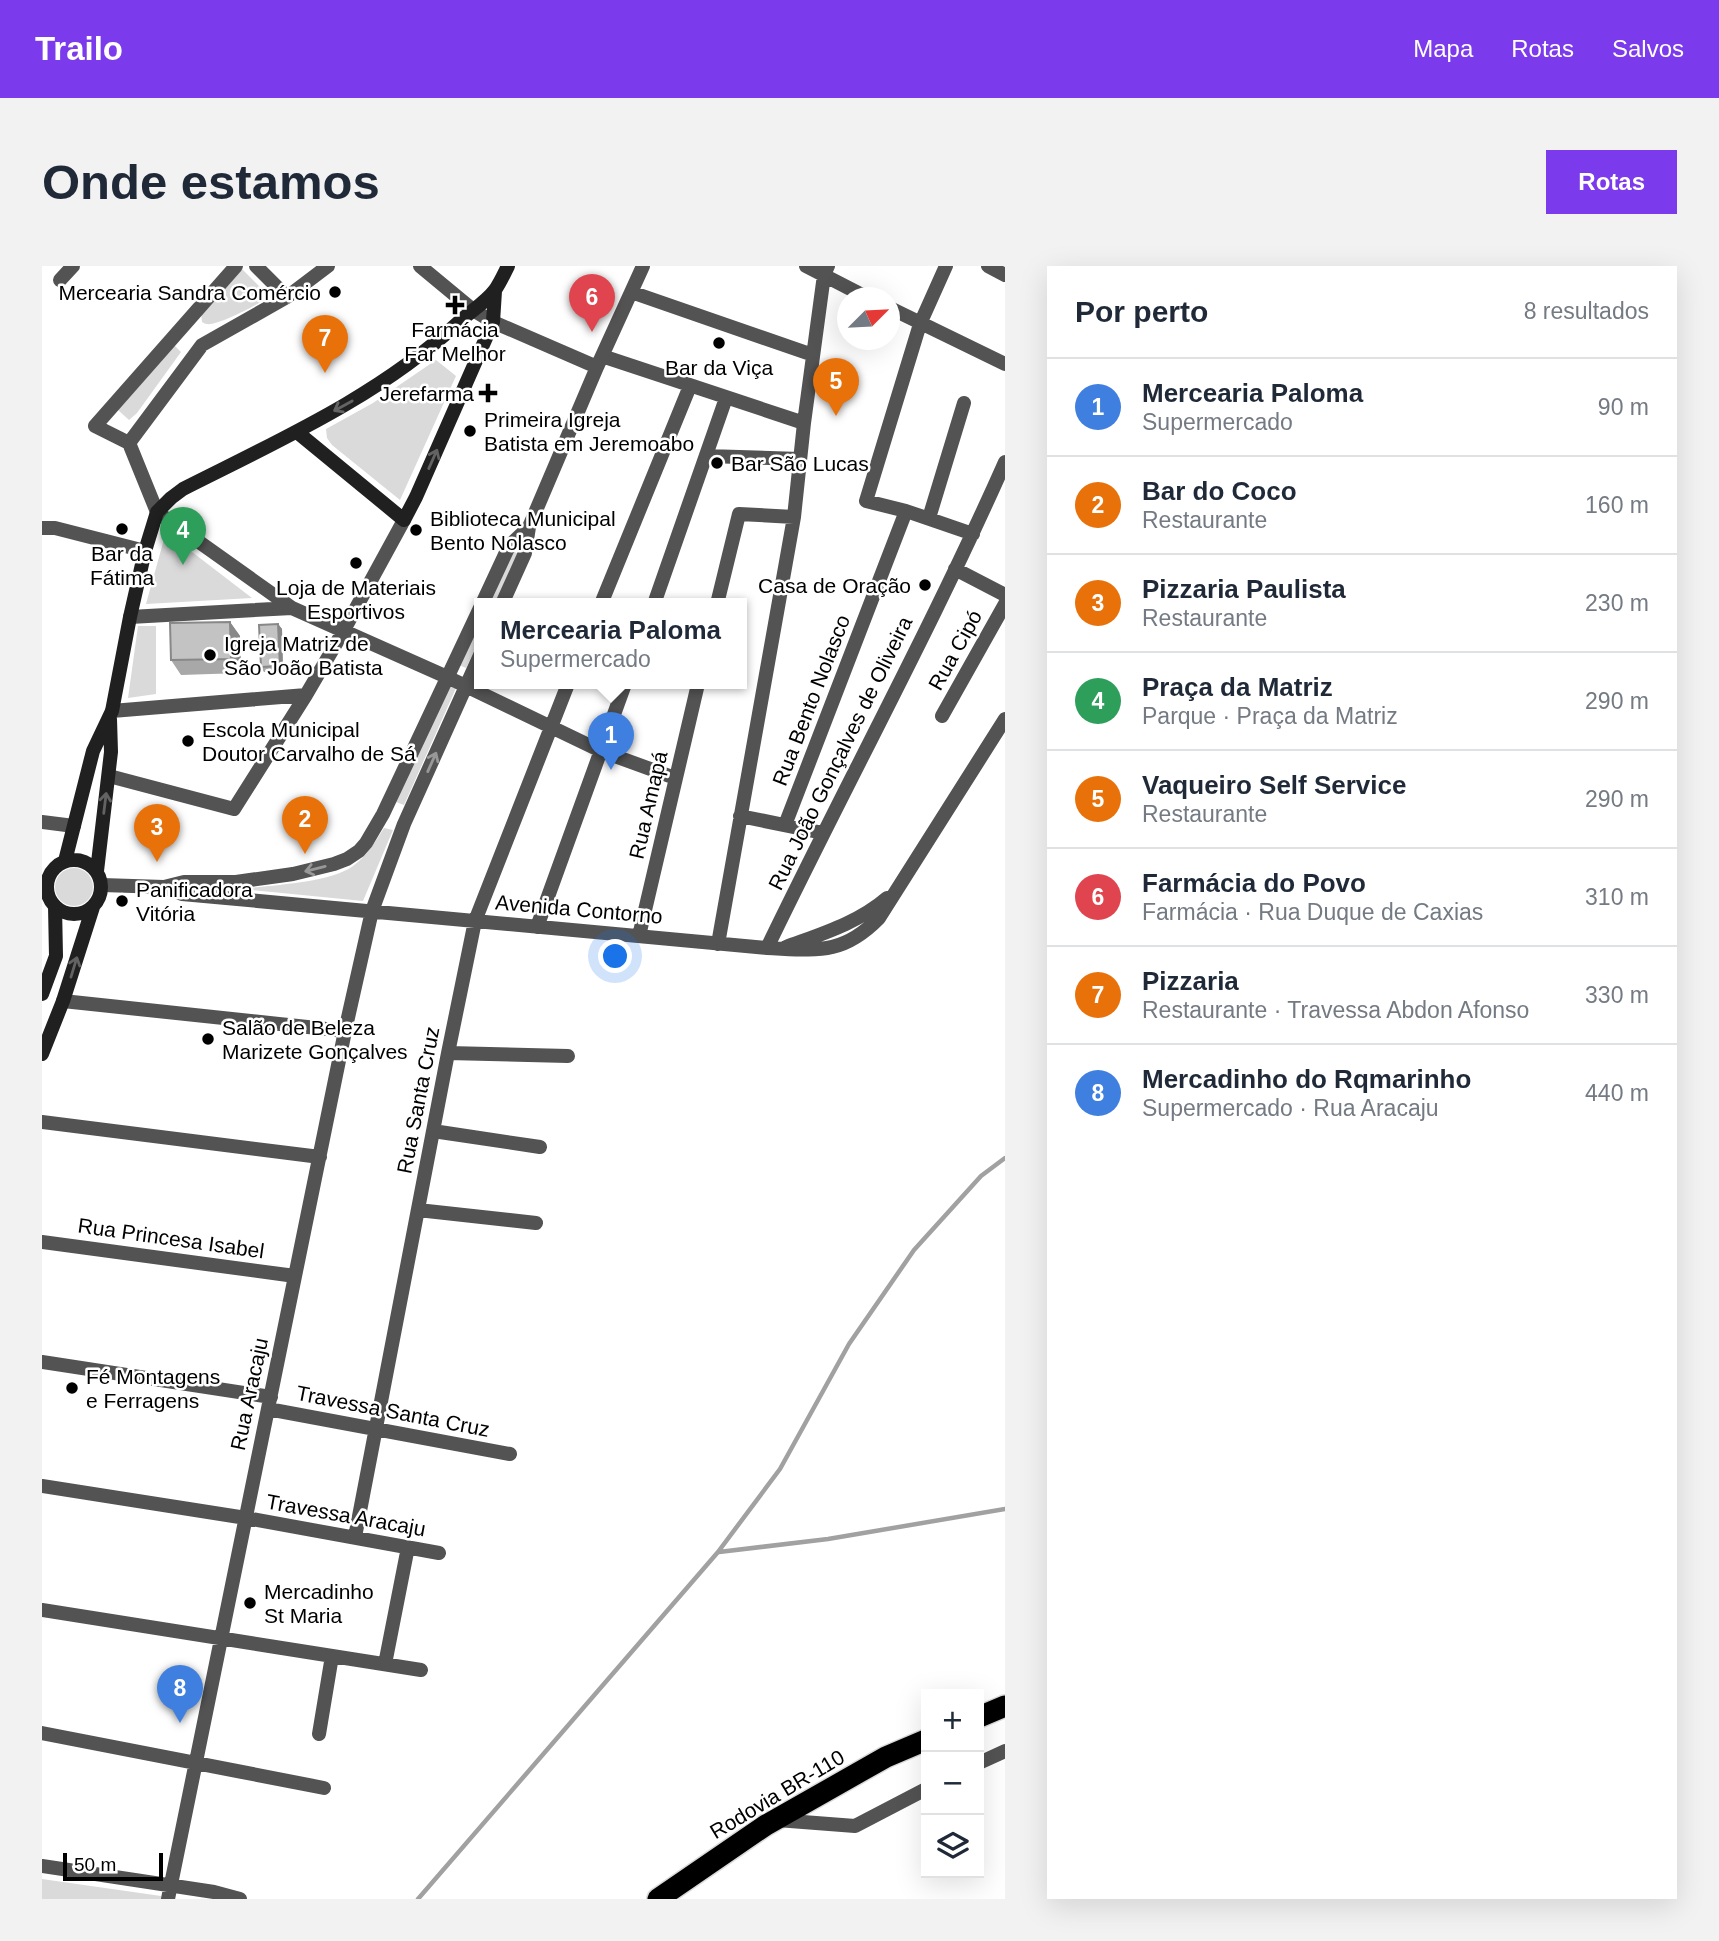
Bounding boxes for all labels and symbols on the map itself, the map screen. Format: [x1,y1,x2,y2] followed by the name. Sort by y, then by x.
[569,274,615,332] pin: 6
[58,281,321,304] place label: Mercearia Sandra Comércio
[327,284,343,300] marker: Mercearia Sandra Comércio
[837,287,900,350] north arrow
[447,297,463,313] marker: Farmácia Far Melhor
[302,315,348,373] pin: 7
[404,318,506,365] place label: Farmácia Far Melhor
[711,335,727,351] marker: Bar da Viça
[665,356,773,379] place label: Bar da Viça
[813,358,859,416] pin: 5
[379,382,474,405] place label: Jerefarma
[480,385,496,401] marker: Jerefarma
[334,399,354,413] one-way arrow
[484,408,694,455] place label: Primeira Igreja Batista em Jeremoabo
[462,423,478,439] marker: Primeira Igreja Batista em Jeremoabo
[427,448,440,470] one-way arrow
[731,452,869,475] place label: Bar São Lucas
[709,455,725,471] marker: Bar São Lucas
[160,507,206,565] pin: 4
[430,507,616,554] place label: Biblioteca Municipal Bento Nolasco
[114,521,130,537] marker: Bar da Fátima
[408,522,424,538] marker: Biblioteca Municipal Bento Nolasco
[90,542,154,589] place label: Bar da Fátima
[348,555,364,571] marker: Loja de Materiais Esportivos
[758,574,911,597] place label: Casa de Oração
[276,576,436,623] place label: Loja de Materiais Esportivos
[917,577,933,593] marker: Casa de Oração
[924,606,986,694] street label: Rua Cipó
[768,611,854,789] street label: Rua Bento Nolasco
[764,612,916,893] street label: Rua João Gonçalves de Oliveira
[224,632,383,679] place label: Igreja Matriz de São João Batista
[202,647,218,663] marker: Igreja Matriz de São João Batista
[588,712,634,770] pin: 1
[202,718,416,765] place label: Escola Municipal Doutor Carvalho de Sá
[180,733,196,749] marker: Escola Municipal Doutor Carvalho de Sá
[624,749,672,861] street label: Rua Amapá
[426,752,439,773] one-way arrow
[99,792,112,815] one-way arrow
[282,796,328,854] pin: 2
[134,804,180,862] pin: 3
[304,863,326,876] one-way arrow
[136,878,253,925] place label: Panificadora Vitória
[494,890,664,928] street label: Avenida Contorno
[114,893,130,909] marker: Panificadora Vitória
[598,939,632,973] your location
[69,956,82,978] one-way arrow
[222,1016,408,1063] place label: Salão de Beleza Marizete Gonçalves
[392,1024,444,1176] street label: Rua Santa Cruz
[200,1031,216,1047] marker: Salão de Beleza Marizete Gonçalves
[76,1214,266,1262] street label: Rua Princesa Isabel
[226,1336,272,1452] street label: Rua Aracaju
[86,1365,220,1412] place label: Fé Montagens e Ferragens
[64,1380,80,1396] marker: Fé Montagens e Ferragens
[294,1381,492,1441] street label: Travessa Santa Cruz
[264,1490,428,1540] street label: Travessa Aracaju
[264,1580,374,1627] place label: Mercadinho St Maria
[242,1595,258,1611] marker: Mercadinho St Maria
[157,1665,203,1723] pin: 8
[706,1745,848,1843] street label: Rodovia BR-110
[63,1850,163,1882] scale bar

